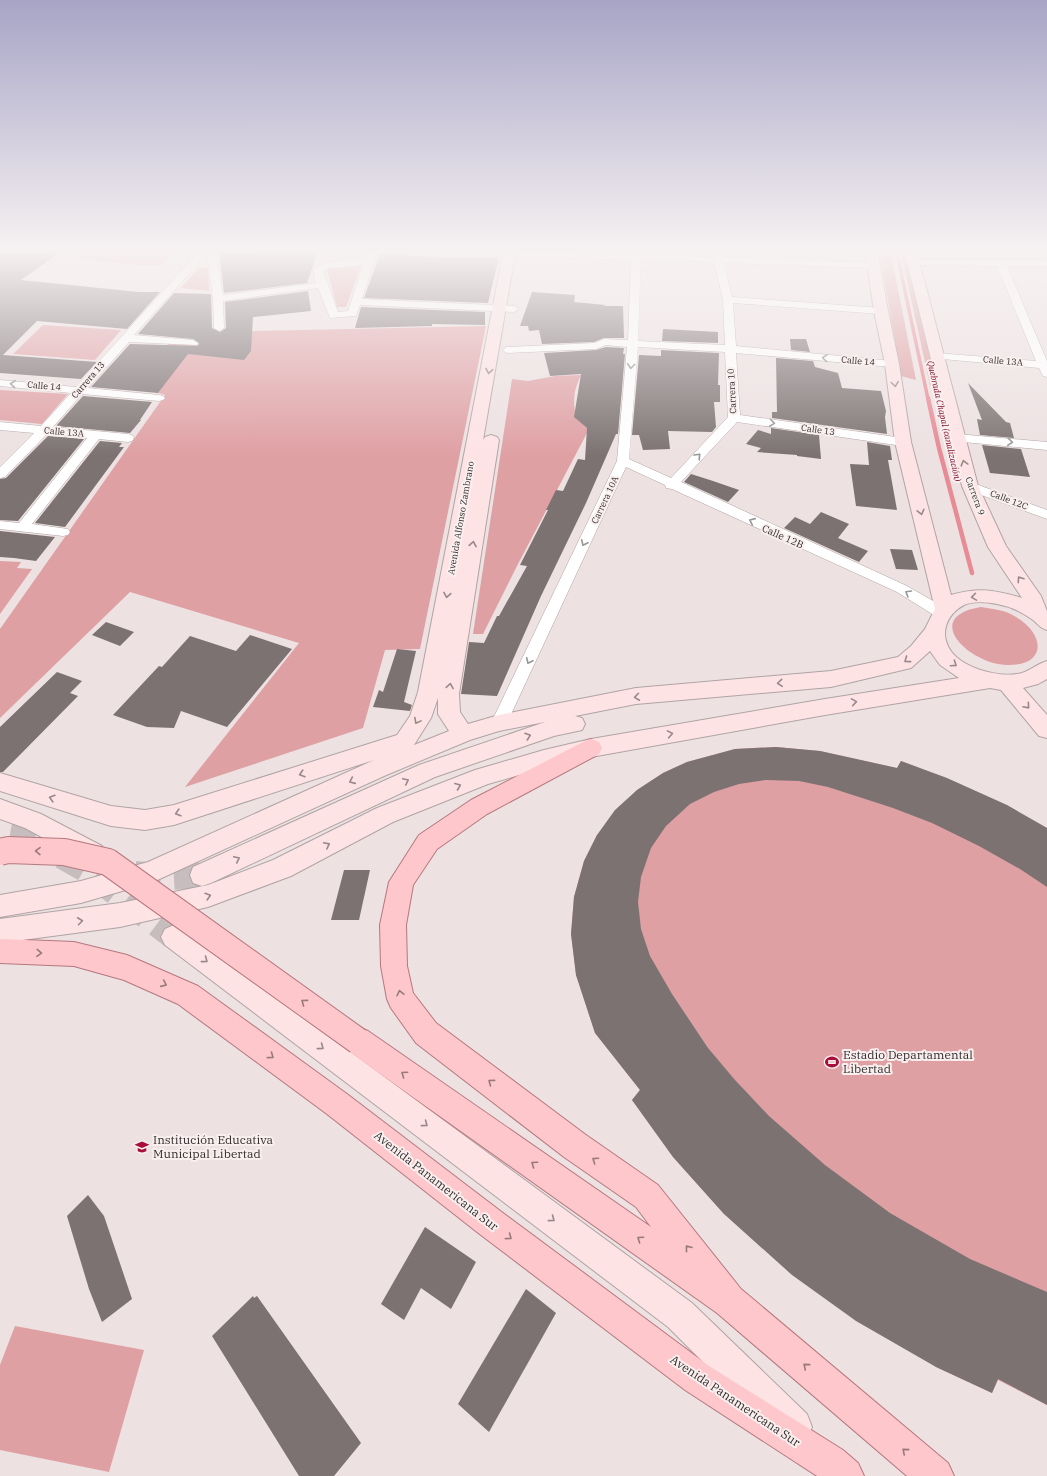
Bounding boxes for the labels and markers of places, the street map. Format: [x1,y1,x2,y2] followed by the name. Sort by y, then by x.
[843,1047,973,1076] place label: Estadio Departamental Libertad
[824,1054,840,1070] sports icon: Estadio Departamental Libertad
[153,1132,274,1161] place label: Institución Educativa Municipal Libertad
[134,1139,150,1155] school or university icon: Institución Educativa Municipal Libertad

